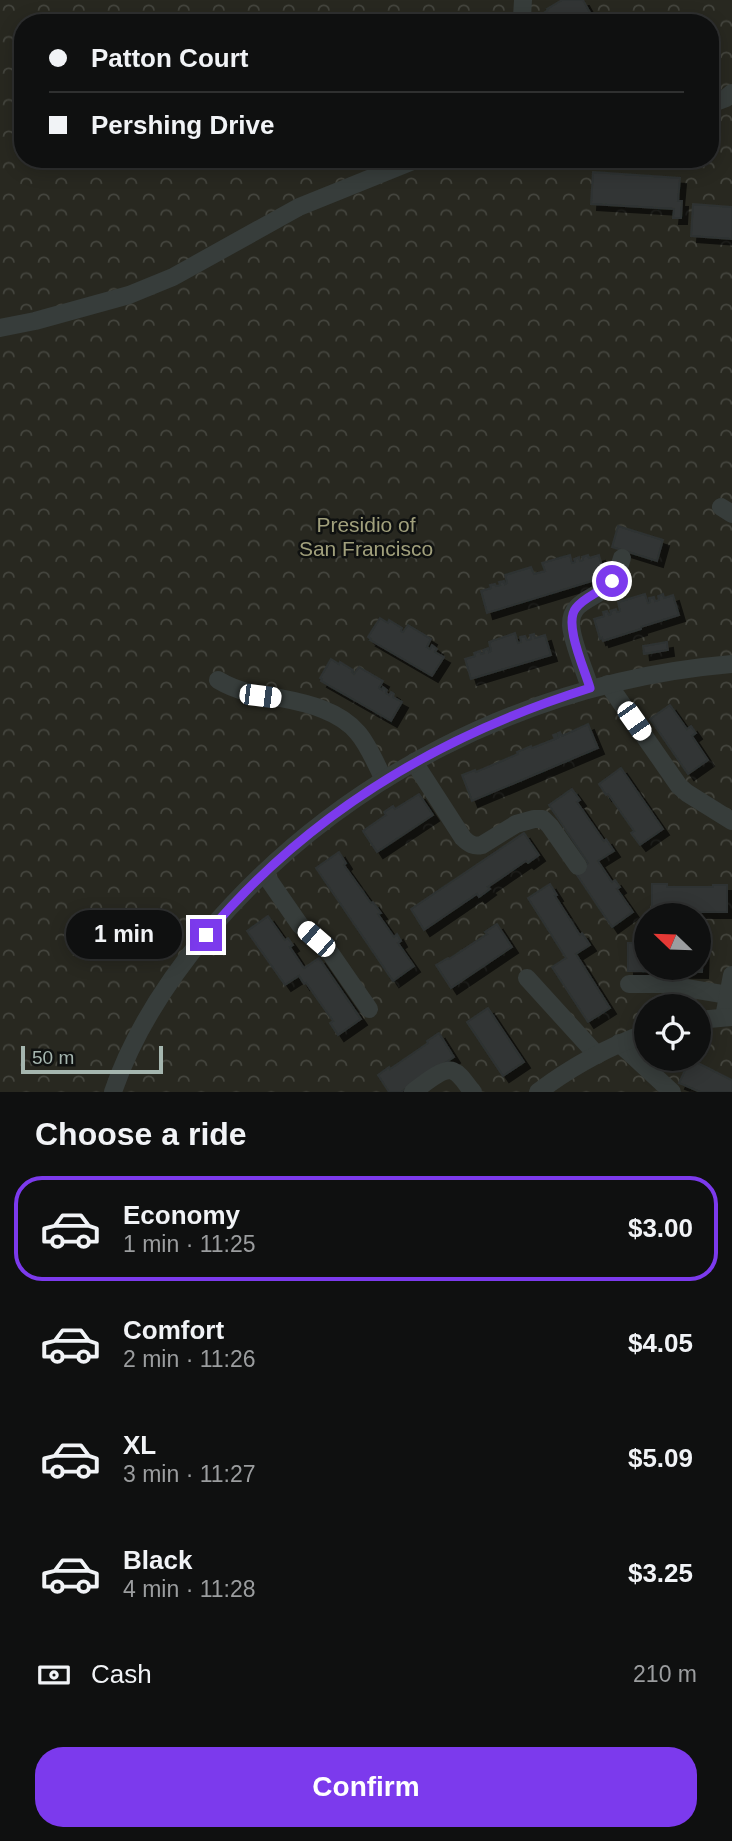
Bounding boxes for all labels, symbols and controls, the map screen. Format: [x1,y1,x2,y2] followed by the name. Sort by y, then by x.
[91,43,248,73] text: Patton Court
[91,110,275,140] text: Pershing Drive
[299,513,433,560] park label: Presidio of San Francisco
[596,565,628,597] route start
[238,683,283,709] car
[614,698,655,744] car
[634,903,710,980] north arrow
[634,903,711,1071] map controls
[66,911,182,960] callout: 1 min
[294,917,339,961] car
[190,919,222,951] route end
[94,921,154,947] text: 1 min
[634,994,711,1071] button: locate
[21,1043,163,1075] scale bar
[32,1047,74,1068] text: 50 m
[35,1116,247,1152] text: Choose a ride
[39,1197,102,1260] icon: car
[123,1200,240,1230] text: Economy
[628,1213,693,1243] text: $3.00
[123,1231,256,1257] text: 1 min · 11:25
[39,1312,102,1375] icon: car
[123,1315,224,1345] text: Comfort
[628,1328,693,1358] text: $4.05
[123,1346,256,1372] text: 2 min · 11:26
[39,1427,102,1490] icon: car
[123,1430,156,1460] text: XL
[628,1443,693,1473] text: $5.09
[123,1461,256,1487] text: 3 min · 11:27
[39,1542,102,1605] icon: car
[123,1545,192,1575] text: Black
[628,1558,693,1588] text: $3.25
[123,1576,256,1602] text: 4 min · 11:28
[35,1656,73,1694] icon: cash
[91,1659,152,1689] text: Cash
[633,1661,697,1687] text: 210 m
[35,1747,697,1827] button: Confirm

